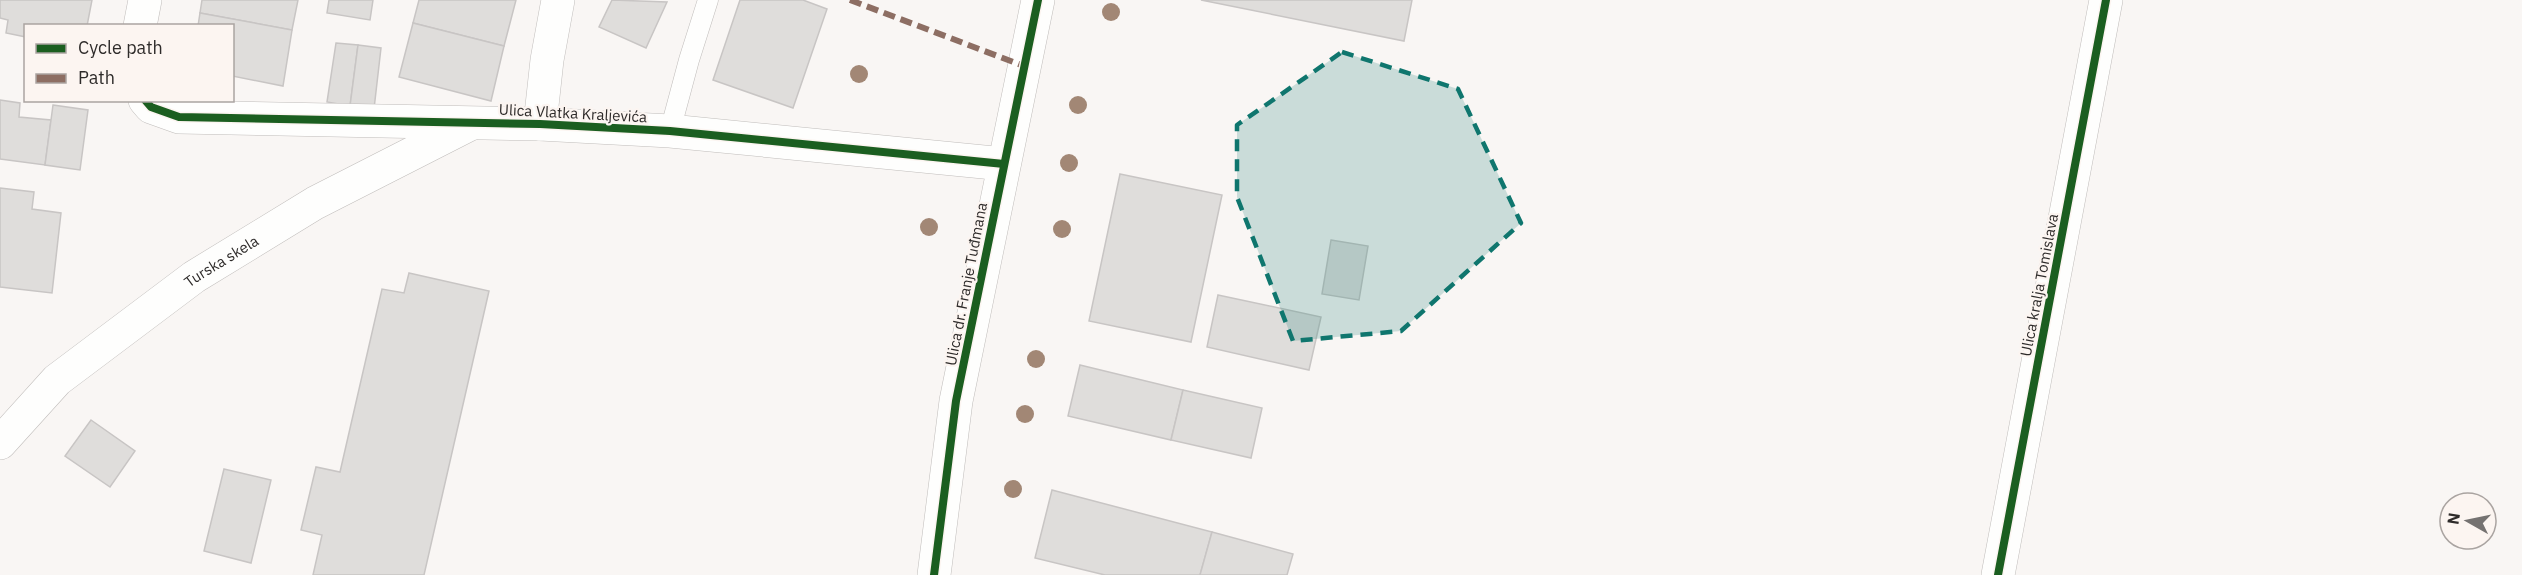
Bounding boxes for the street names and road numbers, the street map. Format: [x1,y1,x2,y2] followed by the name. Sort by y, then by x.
[498,100,648,126] street label: Ulica Vlatka Kraljevića
[941,201,991,367] street label: Ulica dr. Franje Tuđmana
[2016,212,2062,358] street label: Ulica kralja Tomislava
[180,230,262,291] street label: Turska skela

